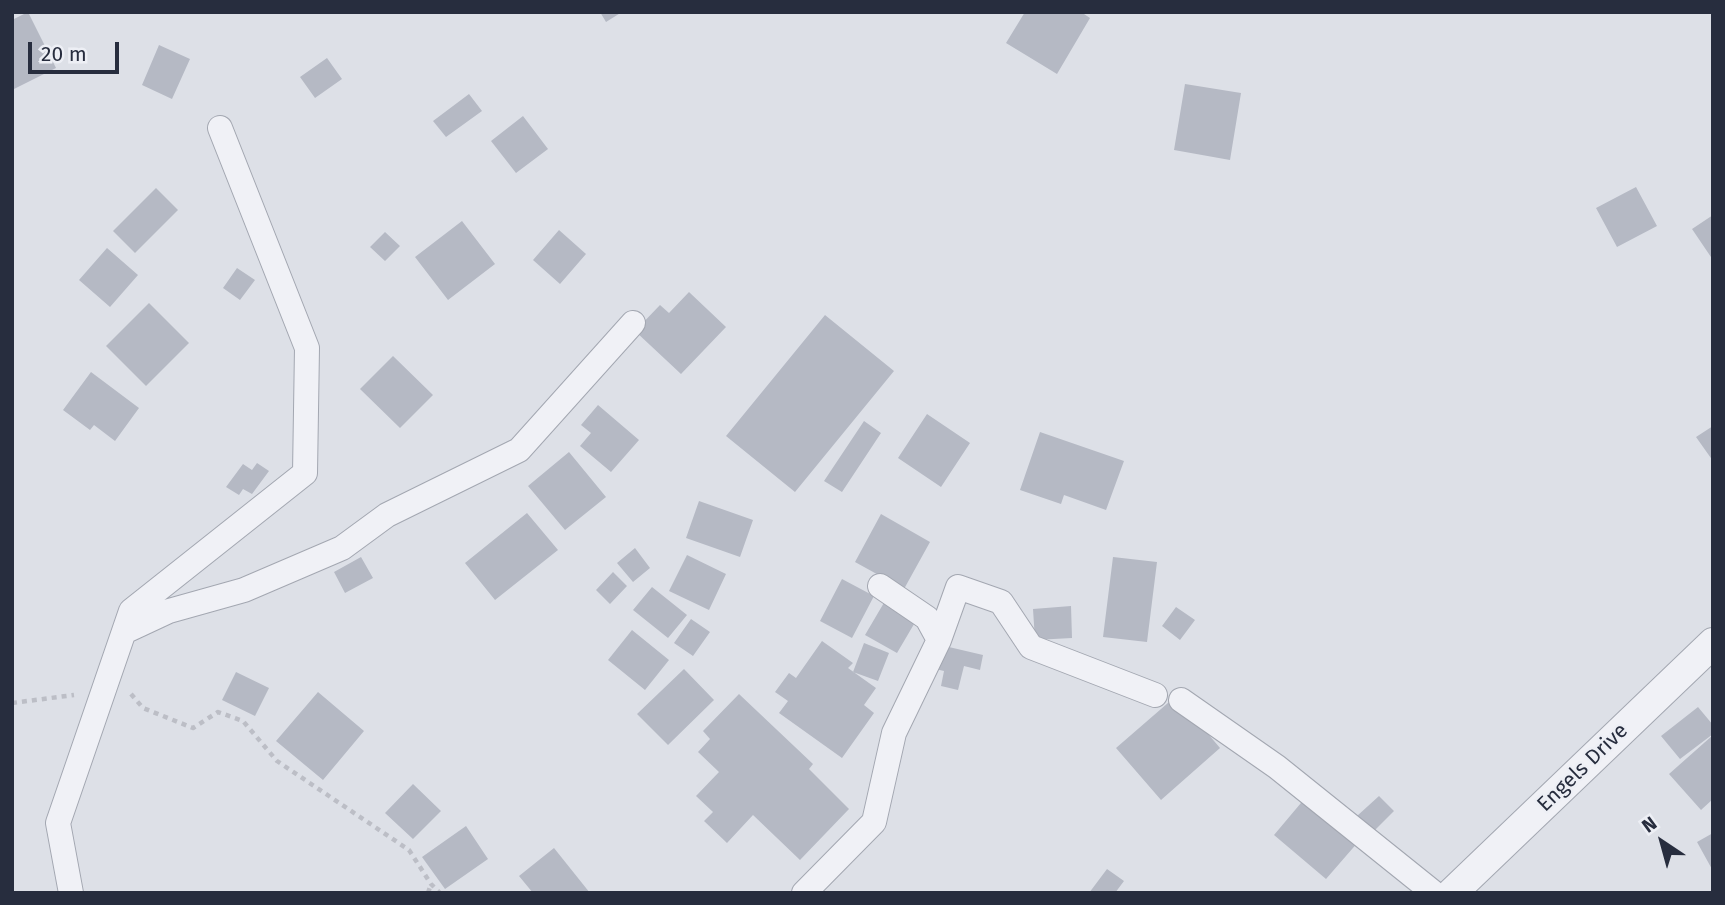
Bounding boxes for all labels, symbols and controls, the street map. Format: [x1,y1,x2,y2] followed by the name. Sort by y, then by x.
[32,28,122,72] scale bar
[41,41,87,67] text: 20 m
[1532,719,1634,817] street label: Engels Drive
[1627,807,1697,877] north arrow
[1637,812,1661,838] text: N

